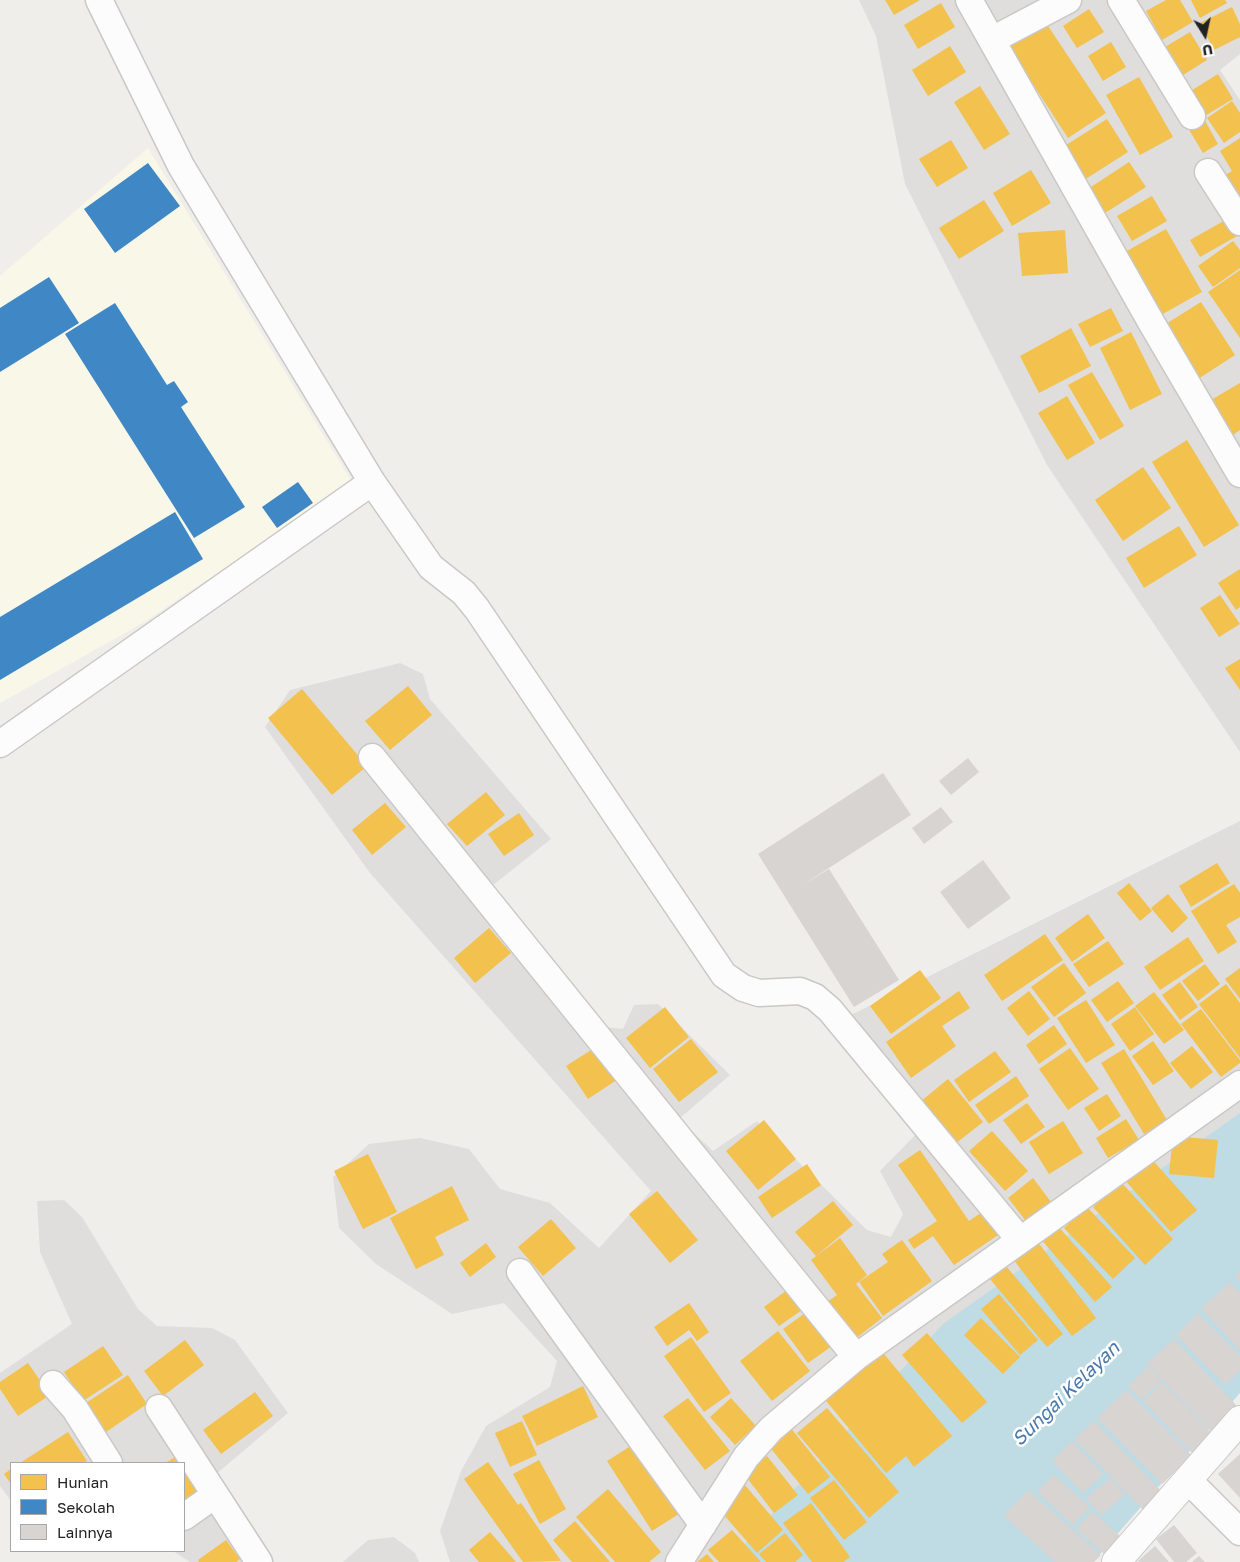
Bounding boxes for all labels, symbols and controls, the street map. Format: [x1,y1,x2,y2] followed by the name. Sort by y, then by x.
[1180,10,1230,60] north arrow
[1201,41,1214,60] text: U
[1008,1337,1124,1451] water label: Sungai Kelayan
[10,1462,185,1552] legend
[57,1473,108,1491] text: Hunian
[57,1498,115,1516] text: Sekolah
[57,1523,113,1541] text: Lainnya

